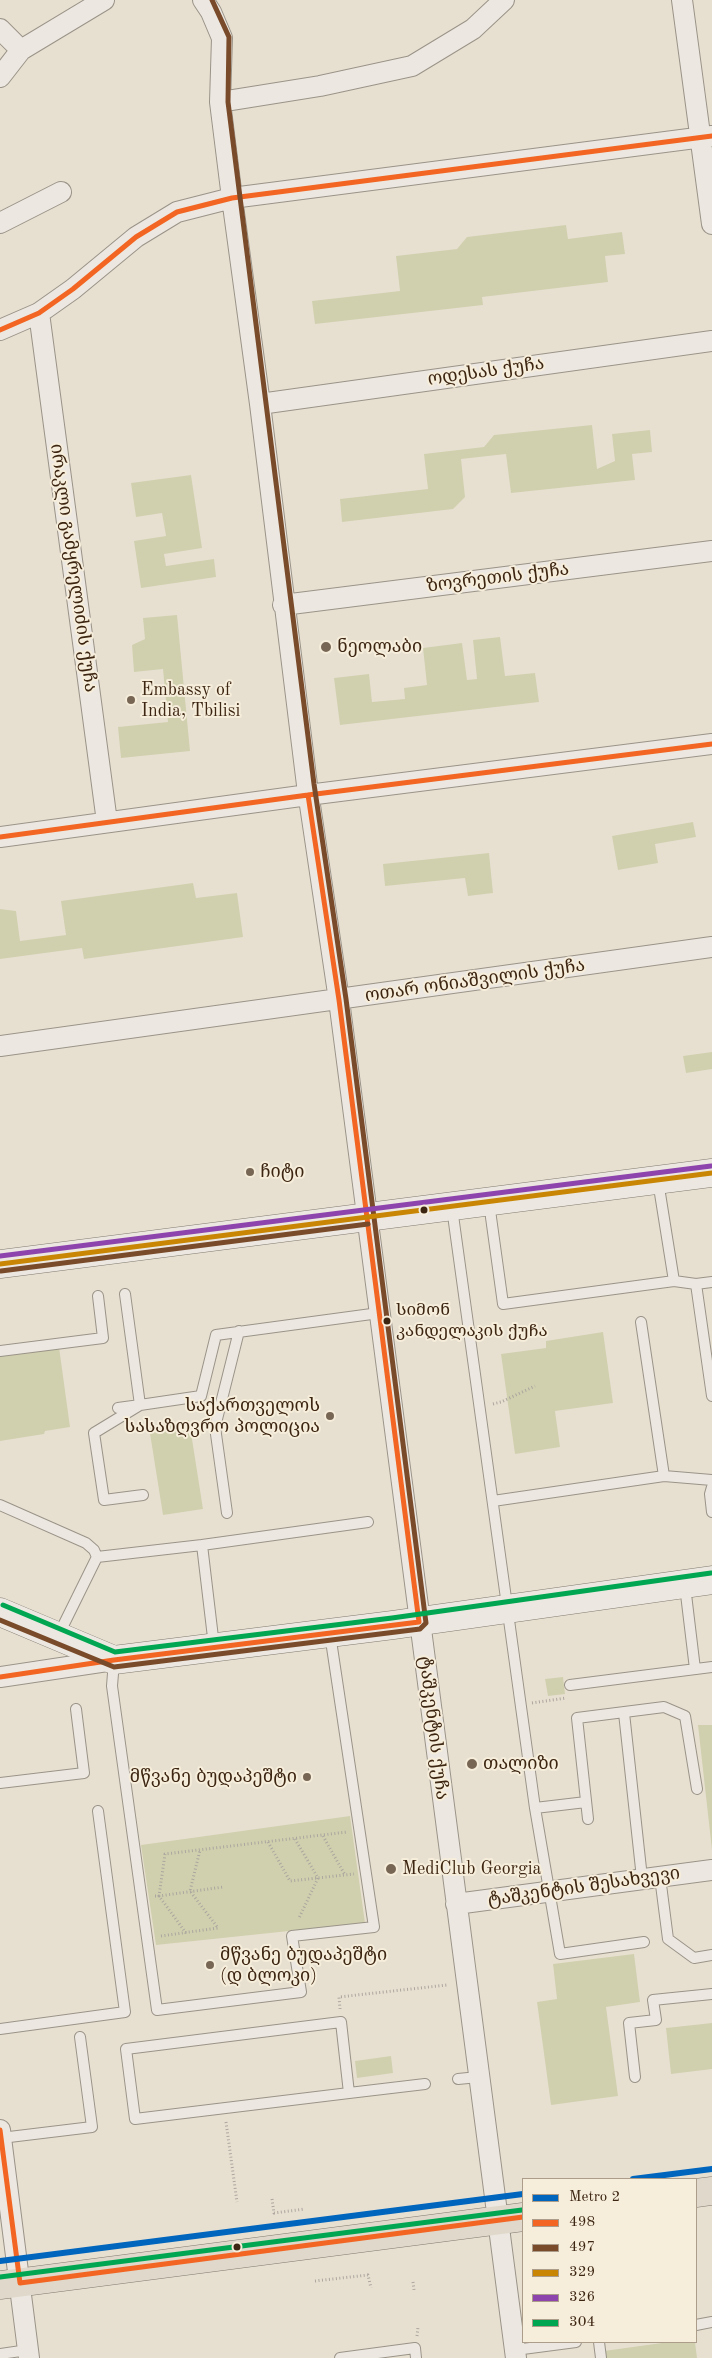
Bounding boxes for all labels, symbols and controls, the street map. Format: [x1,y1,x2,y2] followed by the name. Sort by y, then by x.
[426,353,546,391] street label: ოდესას ქუჩა
[45,442,101,694] street label: ირაკლი გამყრელიძის ქუჩა
[426,559,570,597] street label: ზოვრეთის ქუჩა
[337,636,422,658] place label: ნეოლაბი
[319,640,333,654] marker: ნეოლაბი
[141,679,240,722] place label: Embassy of India, Tbilisi
[125,694,137,706] marker: Embassy of India, Tbilisi
[364,955,586,1007] street label: ოთარ ონიაშვილის ქუჩა
[260,1161,304,1183] place label: ჩიტი
[244,1166,256,1178] marker: ჩიტი
[419,1205,429,1215] unlabelled marker
[396,1301,548,1341] place label: სიმონ კანდელაკის ქუჩა
[382,1316,392,1326] marker: სიმონ კანდელაკის ქუჩა
[124,1395,320,1438] place label: საქართველოს სასაზღვრო პოლიცია
[324,1410,336,1422] marker: საქართველოს სასაზღვრო პოლიცია
[413,1655,453,1801] street label: ტაშკენტის ქუჩა
[483,1753,559,1775] place label: თალიზი
[465,1757,479,1771] marker: თალიზი
[130,1766,297,1788] place label: მწვანე ბუდაპეშტი
[301,1771,313,1783] marker: მწვანე ბუდაპეშტი
[402,1858,541,1880] place label: MediClub Georgia
[384,1862,398,1876] marker: MediClub Georgia
[486,1863,682,1911] street label: ტაშკენტის შესახვევი
[220,1944,387,1986] place label: მწვანე ბუდაპეშტი (დ ბლოკი)
[204,1959,216,1971] marker: მწვანე ბუდაპეშტი (დ ბლოკი)
[522,2178,697,2343] legend
[569,2190,620,2205] text: Metro 2
[569,2215,595,2230] text: 498
[569,2240,595,2255] text: 497
[232,2242,242,2252] unlabelled marker
[569,2265,595,2280] text: 329
[569,2290,595,2305] text: 326
[569,2315,595,2330] text: 304

